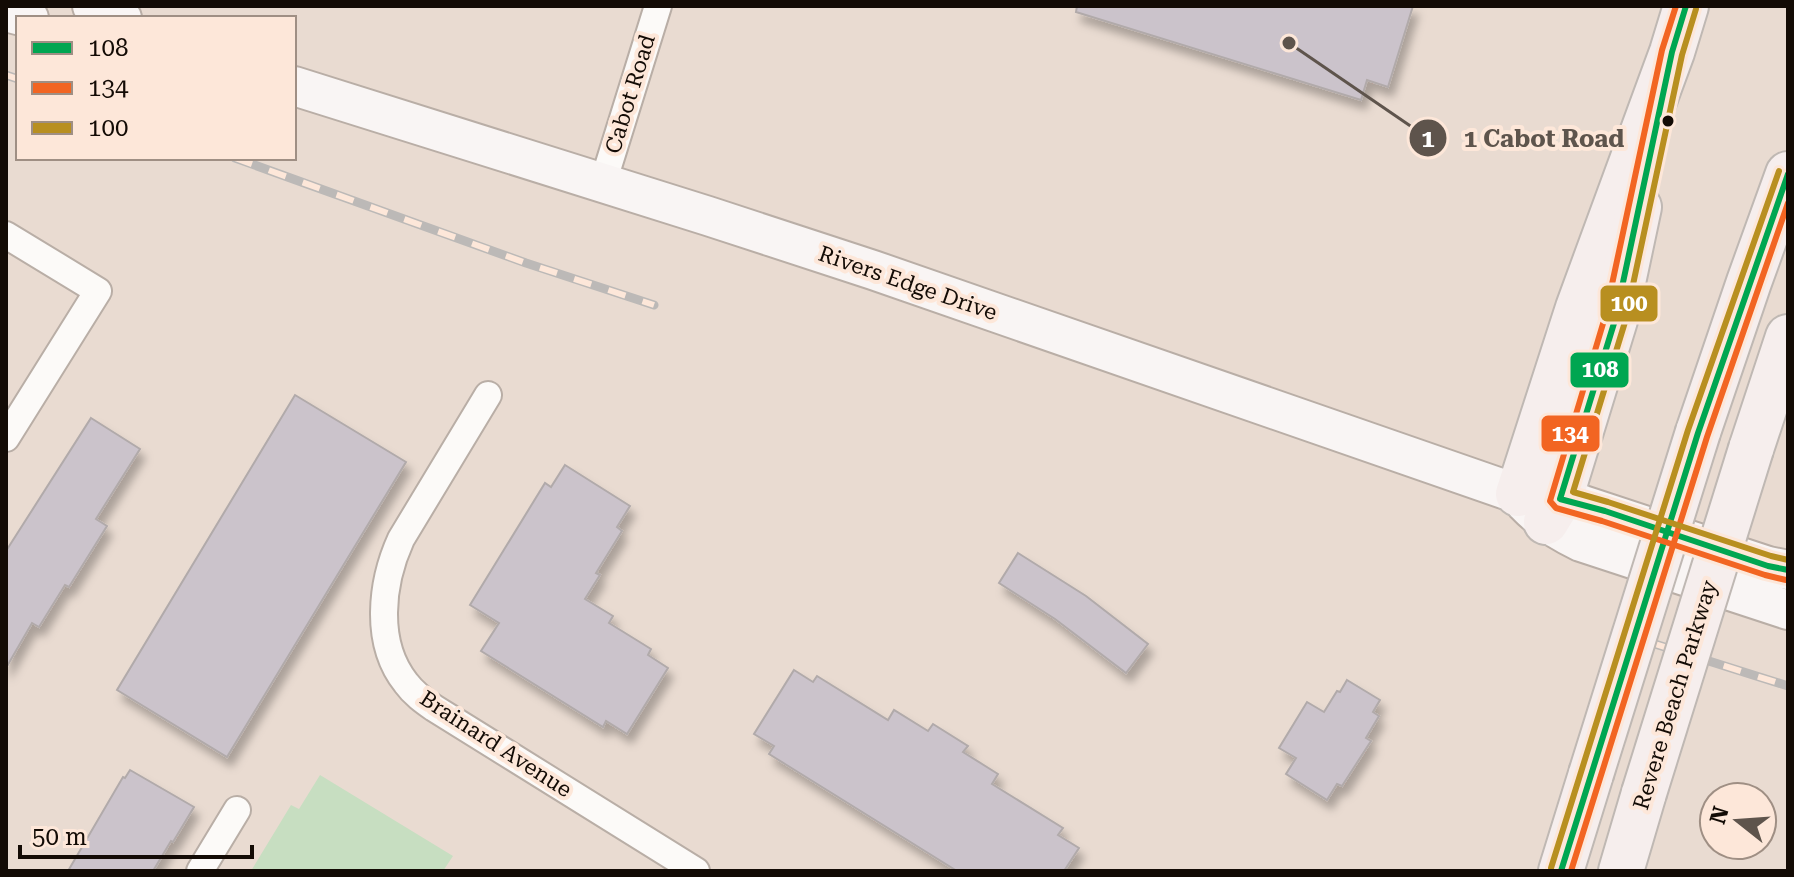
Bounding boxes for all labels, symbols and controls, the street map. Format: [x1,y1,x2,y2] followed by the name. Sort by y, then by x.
[16,16,296,160] legend
[600,31,660,157] street label: Cabot Road
[88,34,128,62] text: 108
[88,74,129,102] text: 134
[1660,113,1676,129] unlabelled marker
[88,114,128,142] text: 100
[1408,114,1641,162] callout: 1 Cabot Road
[1421,125,1435,153] text: 1
[1464,125,1624,153] text: 1 Cabot Road
[815,241,1001,325] street label: Rivers Edge Drive
[1599,284,1659,323] line badge: 100
[1611,291,1647,316] text: 100
[1569,351,1630,389] line badge: 108
[1582,357,1618,382] text: 108
[1540,414,1601,453] line badge: 134
[1552,421,1589,446] text: 134
[1628,577,1722,813] street label: Revere Beach Parkway
[415,686,577,802] street label: Brainard Avenue
[1698,781,1778,861] north arrow
[1705,803,1734,827] text: N
[20,809,252,859] scale bar
[32,823,87,851] text: 50 m

